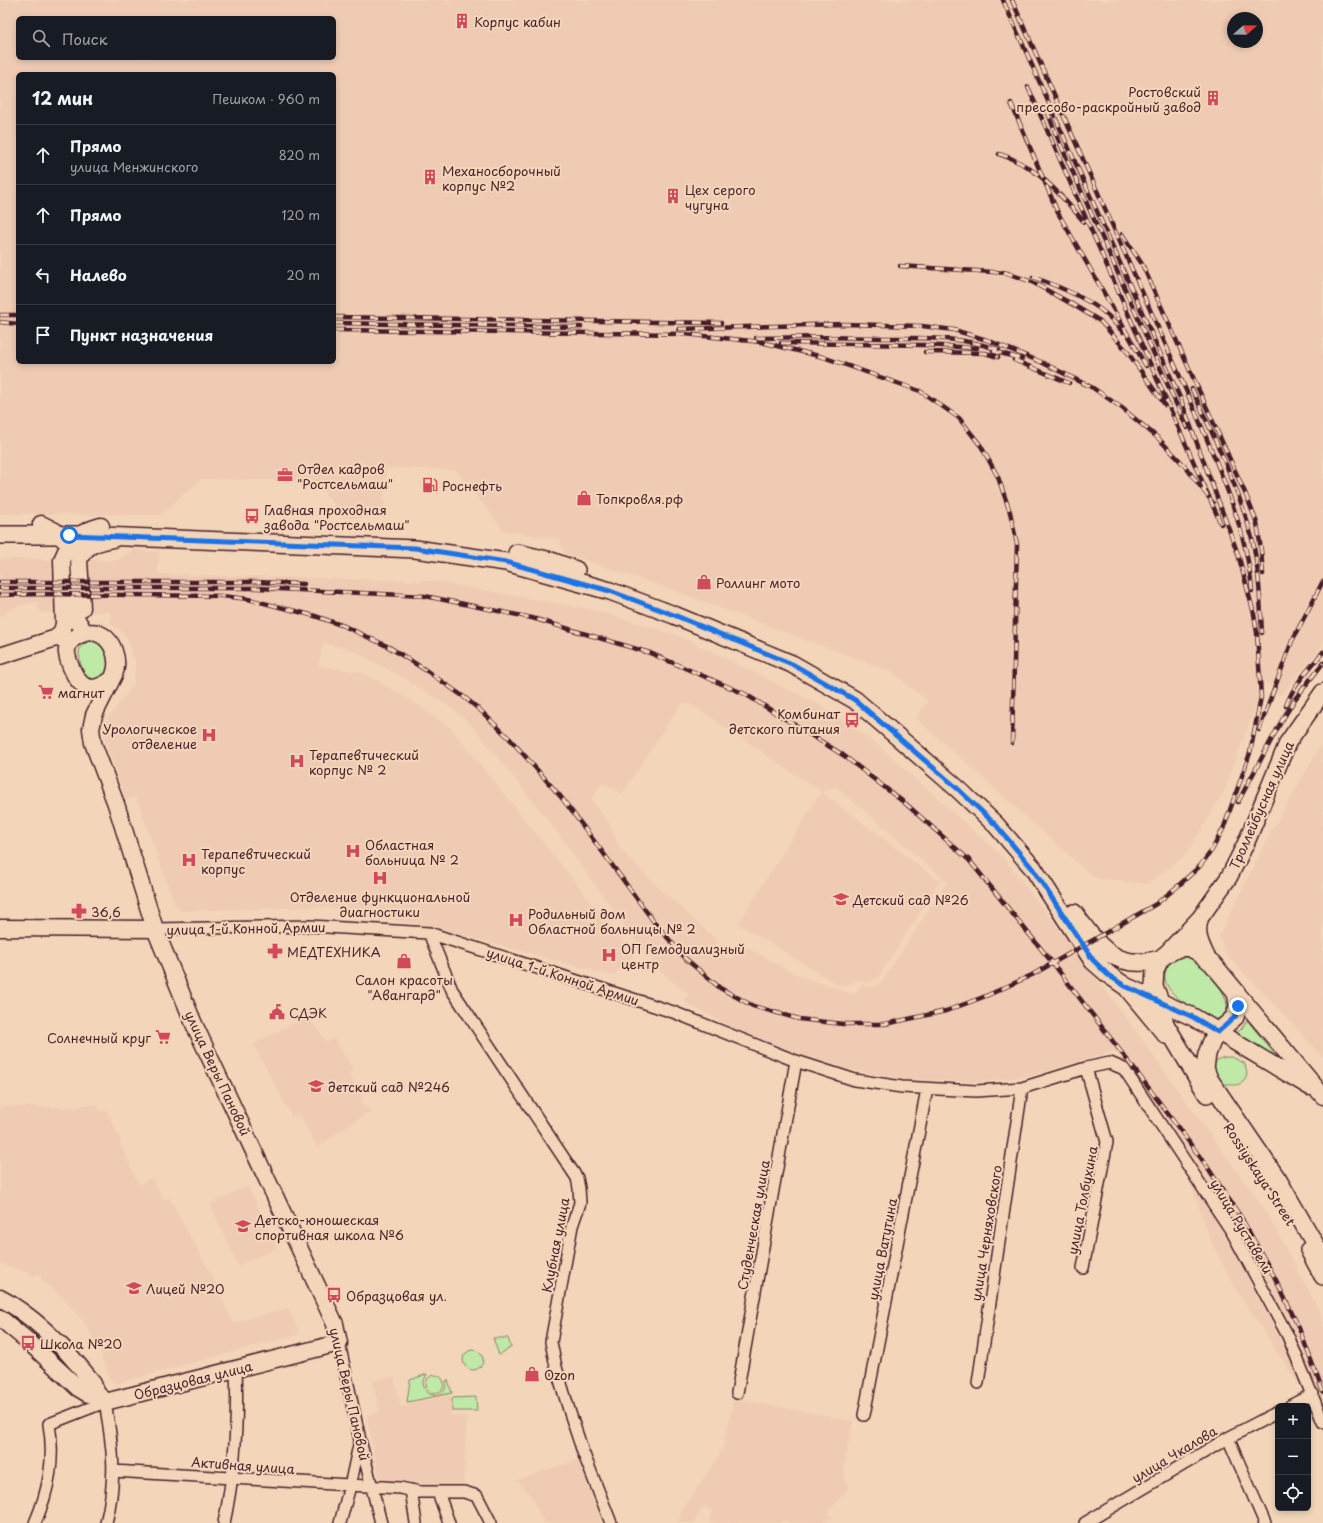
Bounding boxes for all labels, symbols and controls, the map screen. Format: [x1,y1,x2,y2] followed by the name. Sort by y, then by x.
[453,12,471,30] building icon: Корпус кабин
[474,12,561,31] place label: Корпус кабин
[1227,12,1263,48] north arrow
[16,16,336,60] search box
[30,27,52,49] icon: search
[62,27,108,50] text: Поиск
[1016,82,1201,116] place label: Ростовский прессово-раскройный завод
[32,85,93,111] text: 12 мин
[212,89,320,108] text: Пешком · 960 m
[1204,89,1222,107] building icon: Ростовский прессово-раскройный завод
[70,134,121,157] text: Прямо
[32,144,54,166] icon: ahead
[279,145,320,164] text: 820 m
[70,157,198,176] text: улица Менжинского
[442,161,561,195] place label: Механосборочный корпус №2
[421,168,439,186] building icon: Механосборочный корпус №2
[685,180,756,214] place label: Цех серого чугуна
[664,187,682,205] building icon: Цех серого чугуна
[70,203,121,226] text: Прямо
[32,204,54,226] icon: ahead
[281,205,320,224] text: 120 m
[70,263,127,286] text: Налево
[32,264,54,286] icon: left
[286,265,320,284] text: 20 m
[70,323,213,346] text: Пункт назначения
[32,324,54,346] icon: arrive
[297,459,393,493] place label: Отдел кадров "Ростсельмаш"
[276,466,294,484] office icon: Отдел кадров "Ростсельмаш"
[421,476,439,494] fuel station icon: Роснефть
[442,476,502,495] place label: Роснефть
[575,489,593,507] shop icon: Топкровля.рф
[596,489,683,508] place label: Топкровля.рф
[263,500,410,534] place label: Главная проходная завода "Ростсельмаш"
[243,507,261,525] bus stop icon: Главная проходная завода "Ростсельмаш"
[60,526,78,544] route start
[695,573,713,591] shop icon: Роллинг мото
[716,573,800,592] place label: Роллинг мото
[37,683,55,701] supermarket icon: магнит
[58,683,105,702] place label: магнит
[729,704,841,738] place label: Комбинат детского питания
[843,711,861,729] bus stop icon: Комбинат детского питания
[103,719,197,753] place label: Урологическое отделение
[200,726,218,744] hospital icon: Урологическое отделение
[1224,737,1298,872] street label: Троллейбусная улица
[309,745,419,779] place label: Терапевтический корпус № 2
[288,752,306,770] hospital icon: Терапевтический корпус № 2
[365,835,459,869] place label: Областная больница № 2
[344,842,362,860] hospital icon: Областная больница № 2
[201,844,311,878] place label: Терапевтический корпус
[180,851,198,869] hospital icon: Терапевтический корпус
[371,869,389,887] hospital icon: Отделение функциональной диагностики
[290,887,470,921] place label: Отделение функциональной диагностики
[832,890,850,908] school or university icon: Детский сад №26
[852,890,969,909] place label: Детский сад №26
[70,902,88,920] pharmacy icon: 36,6
[91,902,121,921] place label: 36,6
[528,904,696,938] place label: Родильный дом Областной больницы № 2
[507,911,525,929] hospital icon: Родильный дом Областной больницы № 2
[166,917,326,939] street label: улица 1-й Конной Армии
[621,939,745,973] place label: ОП Гемодиализный центр
[266,942,284,960] pharmacy icon: МЕДТЕХНИКА
[287,942,381,961] place label: МЕДТЕХНИКА
[484,942,642,1010] street label: улица 1-й Конной Армии
[600,946,618,964] hospital icon: ОП Гемодиализный центр
[395,952,413,970] shop icon: Салон красоты "Авангард"
[355,970,453,1004] place label: Салон красоты "Авангард"
[1229,997,1247,1015] route end
[268,1003,286,1021] public building icon: СДЭК
[289,1003,327,1022] place label: СДЭК
[181,1007,255,1139] street label: улица Веры Пановой
[47,1028,151,1047] place label: Солнечный круг
[154,1028,172,1046] supermarket icon: Солнечный круг
[307,1077,325,1095] school or university icon: детский сад №246
[328,1077,450,1096] place label: детский сад №246
[1220,1119,1300,1229] street label: Rossiyskaya Street
[1062,1143,1102,1256] street label: улица Толбухина
[732,1158,774,1292] street label: Студенческая улица
[966,1164,1006,1302] street label: улица Черняховского
[1206,1175,1278,1277] street label: улица Руставели
[536,1195,574,1294] street label: Клубная улица
[863,1196,901,1302] street label: улица Ватутина
[254,1210,404,1244] place label: Детско-юношеская спортивная школа №6
[234,1217,252,1235] school or university icon: Детско-юношеская спортивная школа №6
[125,1279,143,1297] school or university icon: Лицей №20
[146,1279,225,1298] place label: Лицей №20
[325,1286,343,1304] bus stop icon: Образцовая ул.
[346,1286,447,1305] place label: Образцовая ул.
[325,1326,375,1462] street label: улица Веры Пановой
[19,1334,37,1352] bus stop icon: Школа №20
[40,1334,122,1353] place label: Школа №20
[132,1356,255,1404] street label: Образцовая улица
[523,1365,541,1383] shop icon: Ozon
[544,1365,575,1384] place label: Ozon
[1275,1403,1311,1511] map controls
[1275,1403,1311,1439] button: +
[1128,1421,1221,1487] street label: улица Чкалова
[1275,1439,1311,1475] button: −
[191,1452,296,1478] street label: Активная улица
[1275,1475,1311,1511] button: locate

